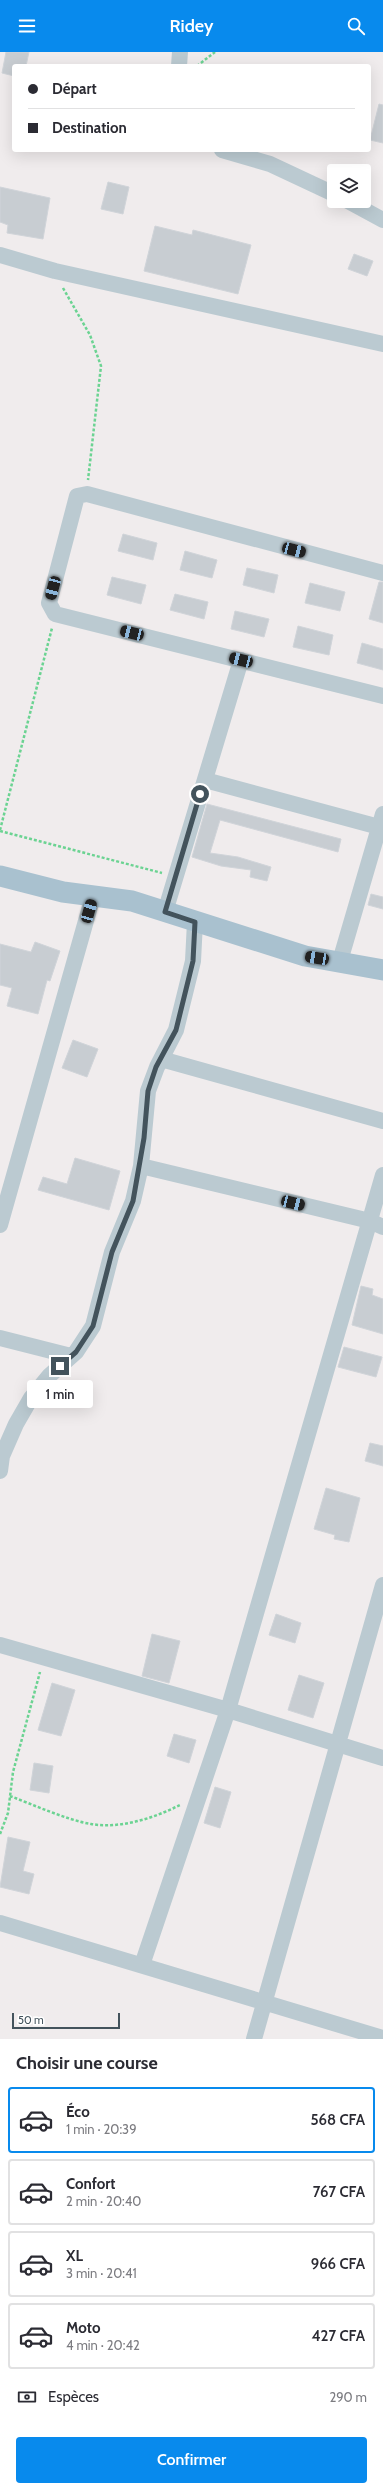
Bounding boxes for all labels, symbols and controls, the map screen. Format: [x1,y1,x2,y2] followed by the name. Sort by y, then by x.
[16,15,38,37] icon: menu
[170,15,213,37] text: Ridey
[345,15,367,37] icon: search
[52,80,97,98] text: Départ
[52,119,127,137] text: Destination
[327,164,371,208] map controls
[327,164,371,208] button: layers
[281,541,307,559] car
[44,575,62,601] car
[119,624,145,642] car
[228,651,254,669] car
[191,785,209,803] route start
[80,898,98,924] car
[304,950,330,966] car
[280,1194,306,1212] car
[51,1357,69,1375] route end
[27,1380,93,1408] callout: 1 min
[45,1386,75,1402] text: 1 min
[12,2011,120,2030] scale bar
[18,2013,44,2027] text: 50 m
[16,2052,158,2074] text: Choisir une course
[18,2102,54,2138] icon: car
[66,2103,90,2121] text: Éco
[310,2111,365,2129] text: 568 CFA
[66,2121,137,2137] text: 1 min · 20:39
[18,2174,54,2210] icon: car
[66,2175,115,2193] text: Confort
[313,2183,365,2201] text: 767 CFA
[66,2193,141,2209] text: 2 min · 20:40
[18,2246,54,2282] icon: car
[66,2247,83,2265] text: XL
[311,2255,365,2273] text: 966 CFA
[66,2265,137,2281] text: 3 min · 20:41
[18,2318,54,2354] icon: car
[66,2319,100,2337] text: Moto
[311,2327,365,2345] text: 427 CFA
[66,2337,140,2353] text: 4 min · 20:42
[16,2386,38,2408] icon: cash
[48,2388,99,2406] text: Espèces
[329,2389,367,2405] text: 290 m
[16,2437,367,2483] button: Confirmer

